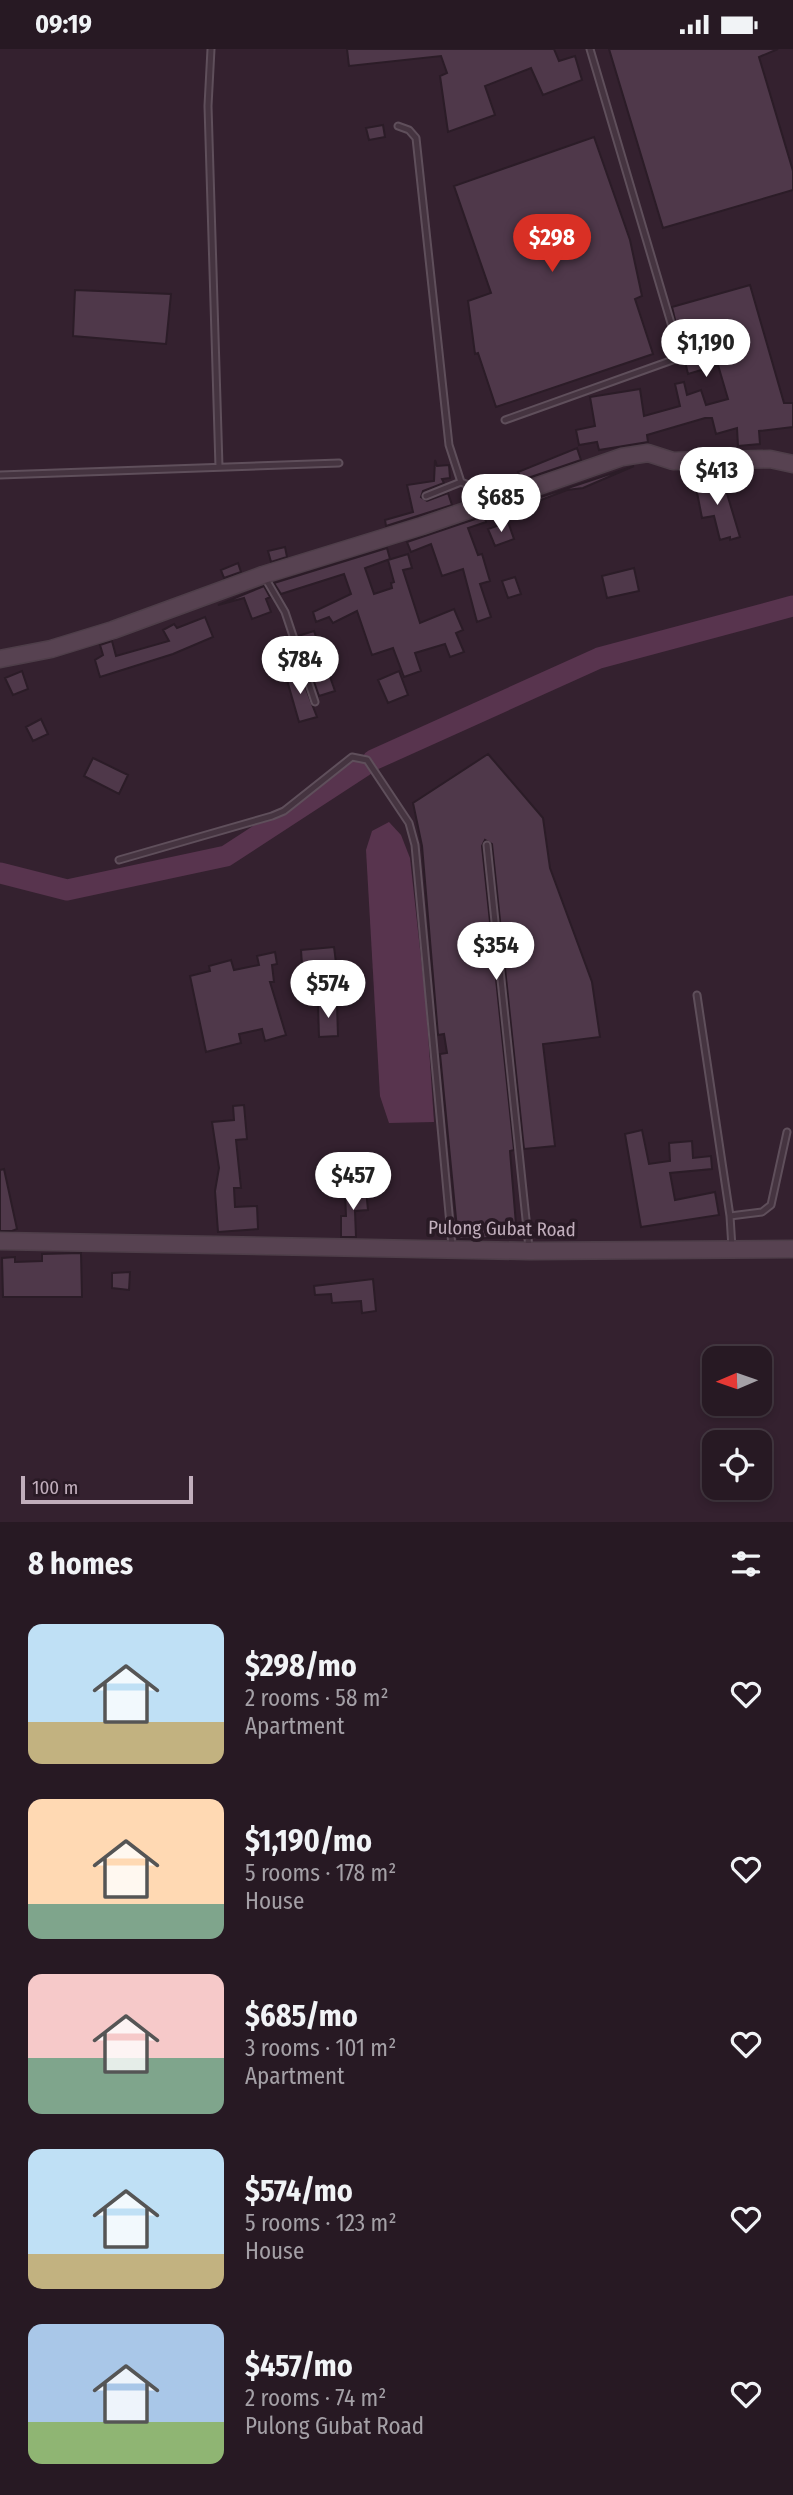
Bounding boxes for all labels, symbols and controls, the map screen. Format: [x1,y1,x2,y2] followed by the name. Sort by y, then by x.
[35,9,92,40] text: 09:19
[511,215,593,274] pin: $298
[529,223,575,251] text: $298
[649,319,763,379] pin: $1,190
[677,328,735,356] text: $1,190
[676,447,758,507] pin: $413
[696,456,738,484] text: $413
[460,475,542,534] pin: $685
[478,483,524,511] text: $685
[259,637,341,696] pin: $784
[278,645,322,673] text: $784
[455,923,537,982] pin: $354
[473,931,519,959] text: $354
[287,961,369,1020] pin: $574
[306,969,350,997] text: $574
[312,1153,394,1212] pin: $457
[331,1161,375,1189] text: $457
[428,1216,576,1241] street label: Pulong Gubat Road
[702,1346,772,1416] north arrow
[702,1346,772,1500] map controls
[702,1430,772,1500] button: locate
[21,1473,192,1505] scale bar
[32,1476,78,1499] text: 100 m
[727,1545,765,1583] icon: filters
[28,1546,133,1582] text: 8 homes
[245,1648,357,1684] text: $298/mo
[84,1652,168,1736] icon: home
[727,1675,765,1713] icon: heart
[245,1684,389,1712] text: 2 rooms · 58 m²
[245,1712,345,1740] text: Apartment
[245,1823,372,1859] text: $1,190/mo
[84,1827,168,1911] icon: home
[727,1850,765,1888] icon: heart
[245,1859,396,1887] text: 5 rooms · 178 m²
[245,1887,304,1915] text: House
[245,1998,358,2034] text: $685/mo
[84,2002,168,2086] icon: home
[727,2025,765,2063] icon: heart
[245,2034,396,2062] text: 3 rooms · 101 m²
[245,2062,345,2090] text: Apartment
[245,2173,353,2209] text: $574/mo
[84,2177,168,2261] icon: home
[727,2200,765,2238] icon: heart
[245,2209,396,2237] text: 5 rooms · 123 m²
[245,2237,304,2265] text: House
[245,2348,353,2384] text: $457/mo
[84,2352,168,2436] icon: home
[727,2375,765,2413] icon: heart
[245,2384,386,2412] text: 2 rooms · 74 m²
[245,2412,424,2440] text: Pulong Gubat Road

